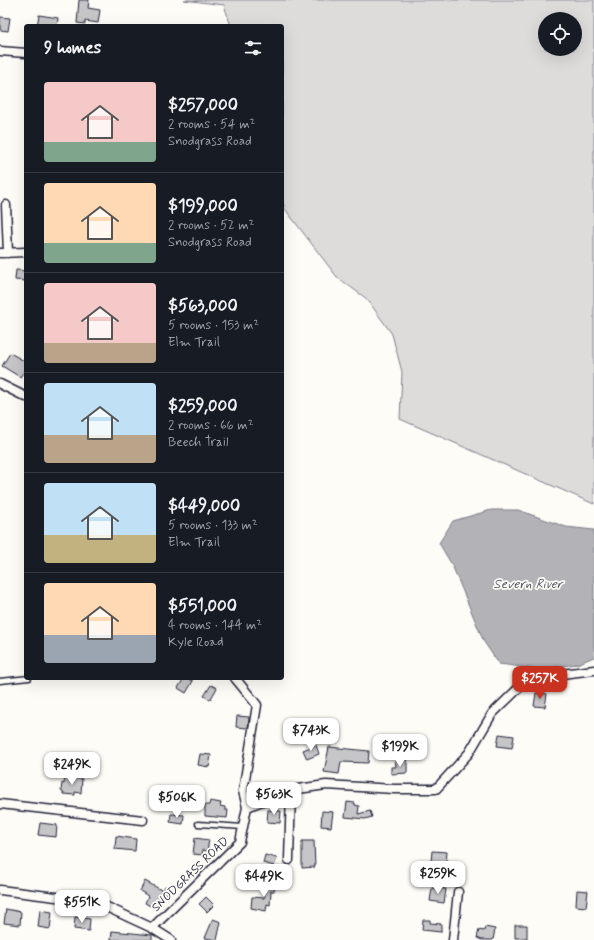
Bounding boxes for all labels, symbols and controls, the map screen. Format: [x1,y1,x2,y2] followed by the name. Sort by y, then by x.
[538,12,582,56] map controls
[538,12,582,56] button: locate
[44,37,101,59] text: 9 homes
[242,37,264,59] icon: filters
[168,94,238,116] text: $257,000
[76,98,124,146] icon: home
[168,116,255,133] text: 2 rooms · 54 m²
[168,133,252,150] text: Snodgrass Road
[168,195,238,217] text: $199,000
[76,199,124,247] icon: home
[168,217,254,234] text: 2 rooms · 52 m²
[168,234,252,251] text: Snodgrass Road
[168,295,238,317] text: $563,000
[76,299,124,347] icon: home
[168,317,259,334] text: 5 rooms · 153 m²
[168,334,220,351] text: Elm Trail
[168,395,237,417] text: $259,000
[76,399,124,447] icon: home
[168,417,253,434] text: 2 rooms · 66 m²
[168,434,228,451] text: Beech Trail
[168,495,240,517] text: $449,000
[76,499,124,547] icon: home
[168,517,258,534] text: 5 rooms · 133 m²
[168,534,220,551] text: Elm Trail
[494,576,564,593] water label: Severn River
[168,595,237,617] text: $551,000
[76,599,124,647] icon: home
[168,617,262,634] text: 4 rooms · 144 m²
[168,634,224,651] text: Kyle Road
[512,666,568,700] pin: $257K
[521,670,559,687] text: $257K
[283,718,339,752] pin: $743K
[292,722,330,739] text: $743K
[372,734,428,768] pin: $199K
[381,738,419,755] text: $199K
[44,752,100,786] pin: $249K
[53,756,91,773] text: $249K
[246,782,302,816] pin: $563K
[149,785,205,819] pin: $506K
[255,786,293,803] text: $563K
[158,789,196,806] text: $506K
[149,834,233,916] street label: SNODGRASS ROAD
[410,861,466,895] pin: $259K
[236,864,292,898] pin: $449K
[420,865,456,882] text: $259K
[244,868,284,885] text: $449K
[54,890,110,924] pin: $551K
[64,894,100,911] text: $551K

